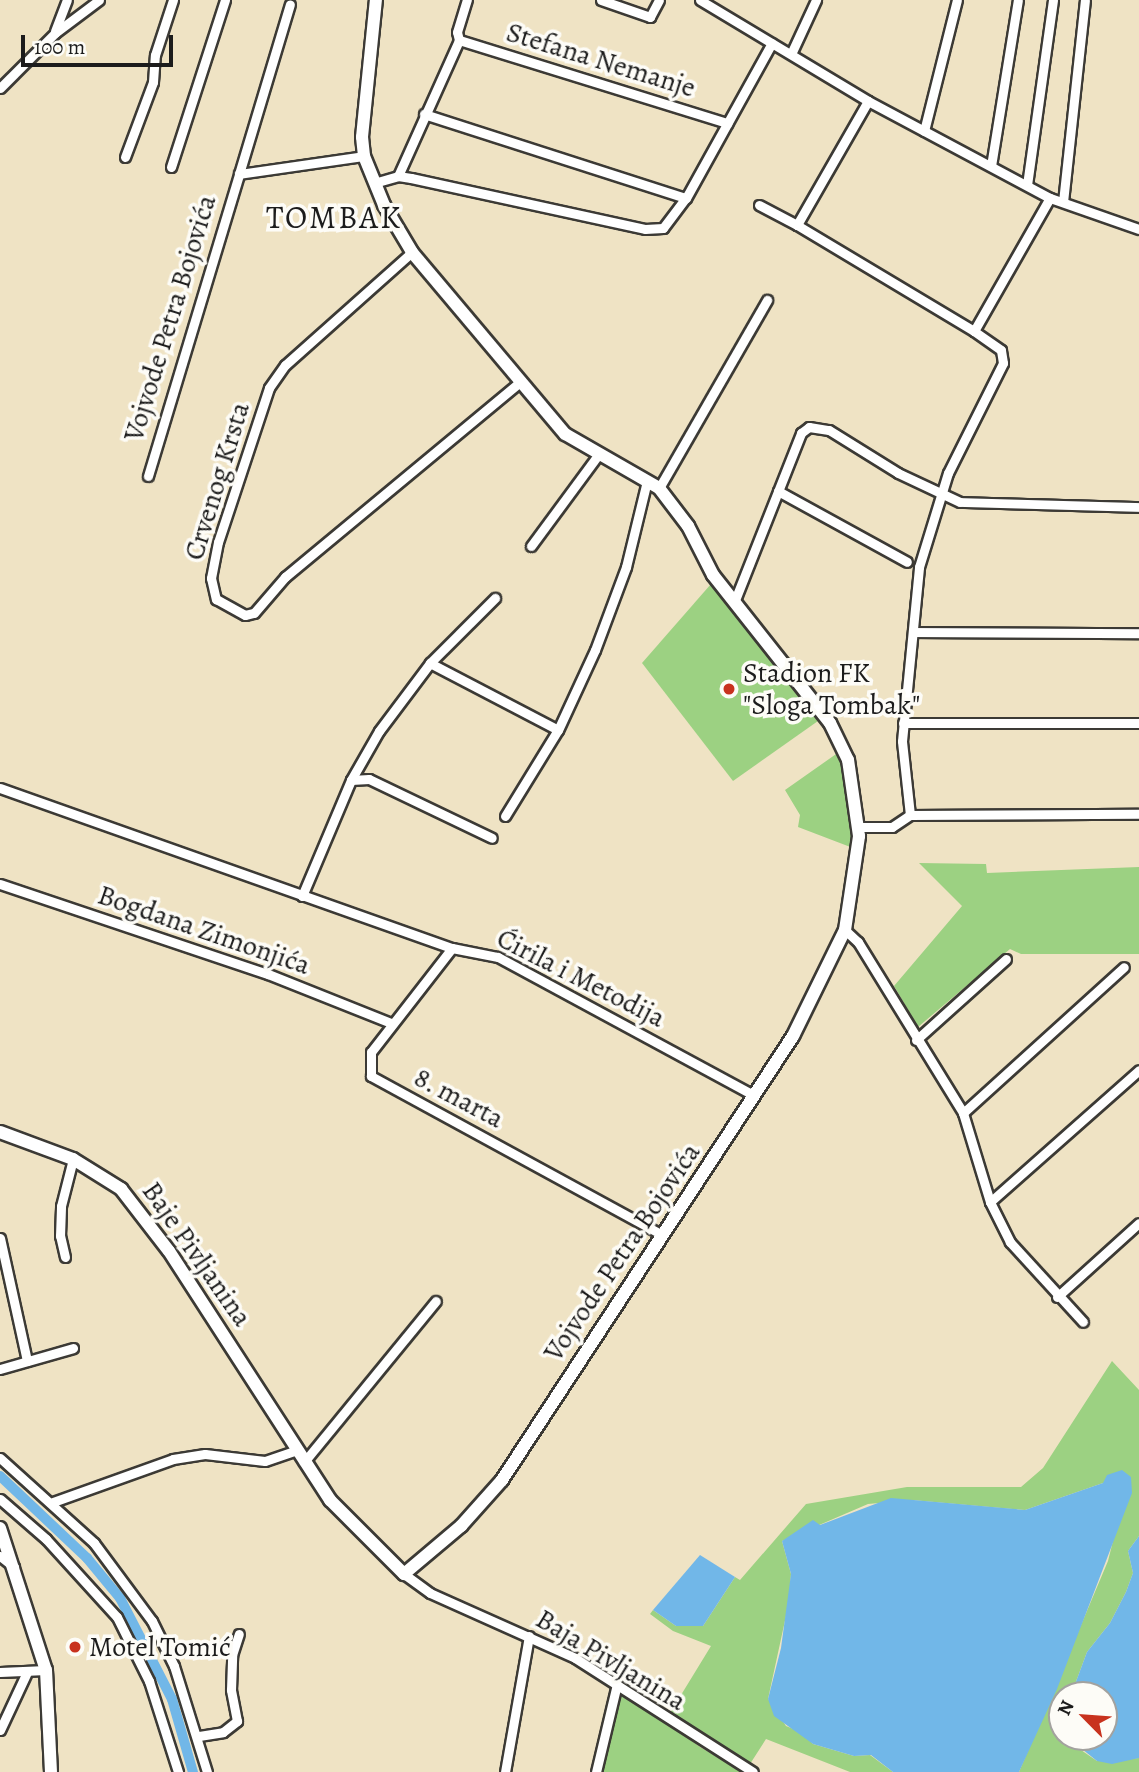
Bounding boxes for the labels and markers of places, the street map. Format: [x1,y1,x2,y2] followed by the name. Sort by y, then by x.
[743,656,920,722] place label: Stadion FK "Sloga Tombak"
[721,681,737,697] marker: Stadion FK "Sloga Tombak"
[89,1630,231,1664] place label: Motel Tomić
[67,1639,83,1655] marker: Motel Tomić

